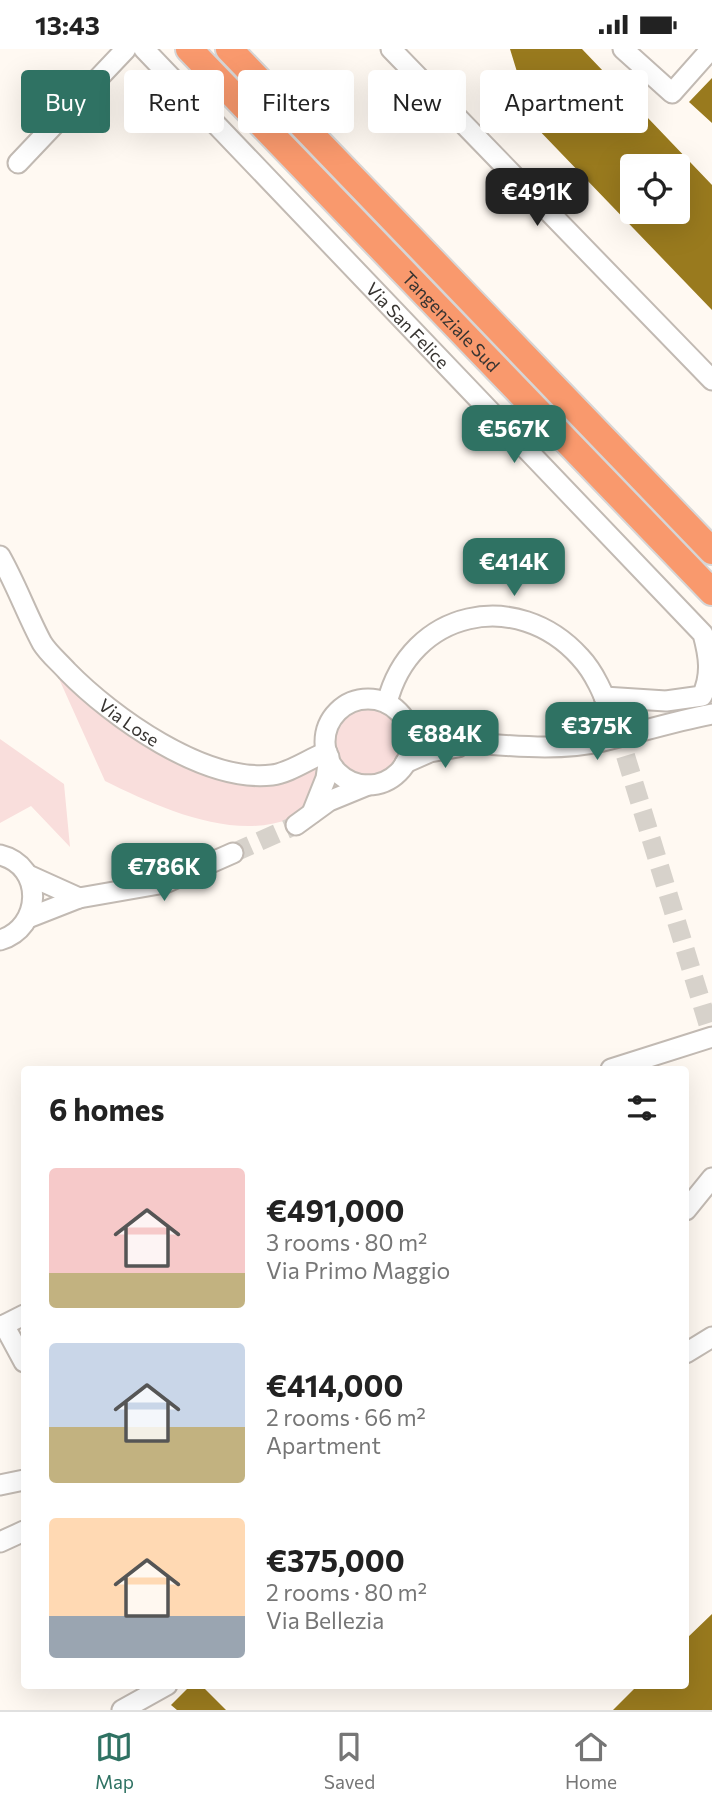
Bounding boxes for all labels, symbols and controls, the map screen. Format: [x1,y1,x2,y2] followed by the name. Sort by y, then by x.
[35,9,100,40] text: 13:43
[21,70,110,133] chip: Buy
[124,70,224,133] chip: Rent
[238,70,354,133] chip: Filters
[368,70,466,133] chip: New
[480,70,648,133] chip: Apartment
[620,154,690,224] map controls
[620,154,690,224] button: locate
[488,169,586,228] pin: €491K
[502,177,572,205] text: €491K
[398,267,504,376] street label: Tangenziale Sud
[362,278,454,373] street label: Via San Felice
[465,405,563,465] pin: €567K
[478,414,550,442] text: €567K
[465,539,563,598] pin: €414K
[479,547,549,575] text: €414K
[95,694,163,751] street label: Via Lose
[548,703,646,762] pin: €375K
[396,711,494,770] pin: €884K
[561,711,633,739] text: €375K
[408,719,482,747] text: €884K
[115,843,213,903] pin: €786K
[127,852,201,880] text: €786K
[623,1089,661,1127] icon: filters
[49,1090,164,1127] text: 6 homes
[266,1191,405,1228] text: €491,000
[105,1196,189,1280] icon: home
[266,1228,427,1256] text: 3 rooms · 80 m²
[266,1256,450,1284] text: Via Primo Maggio
[266,1366,403,1403] text: €414,000
[105,1371,189,1455] icon: home
[266,1403,426,1431] text: 2 rooms · 66 m²
[266,1431,381,1459] text: Apartment
[266,1541,405,1578] text: €375,000
[105,1546,189,1630] icon: home
[266,1578,427,1606] text: 2 rooms · 80 m²
[266,1606,384,1634] text: Via Bellezia
[95,1728,134,1793] tab: Map
[324,1728,375,1793] tab: Saved
[565,1728,617,1793] tab: Home

